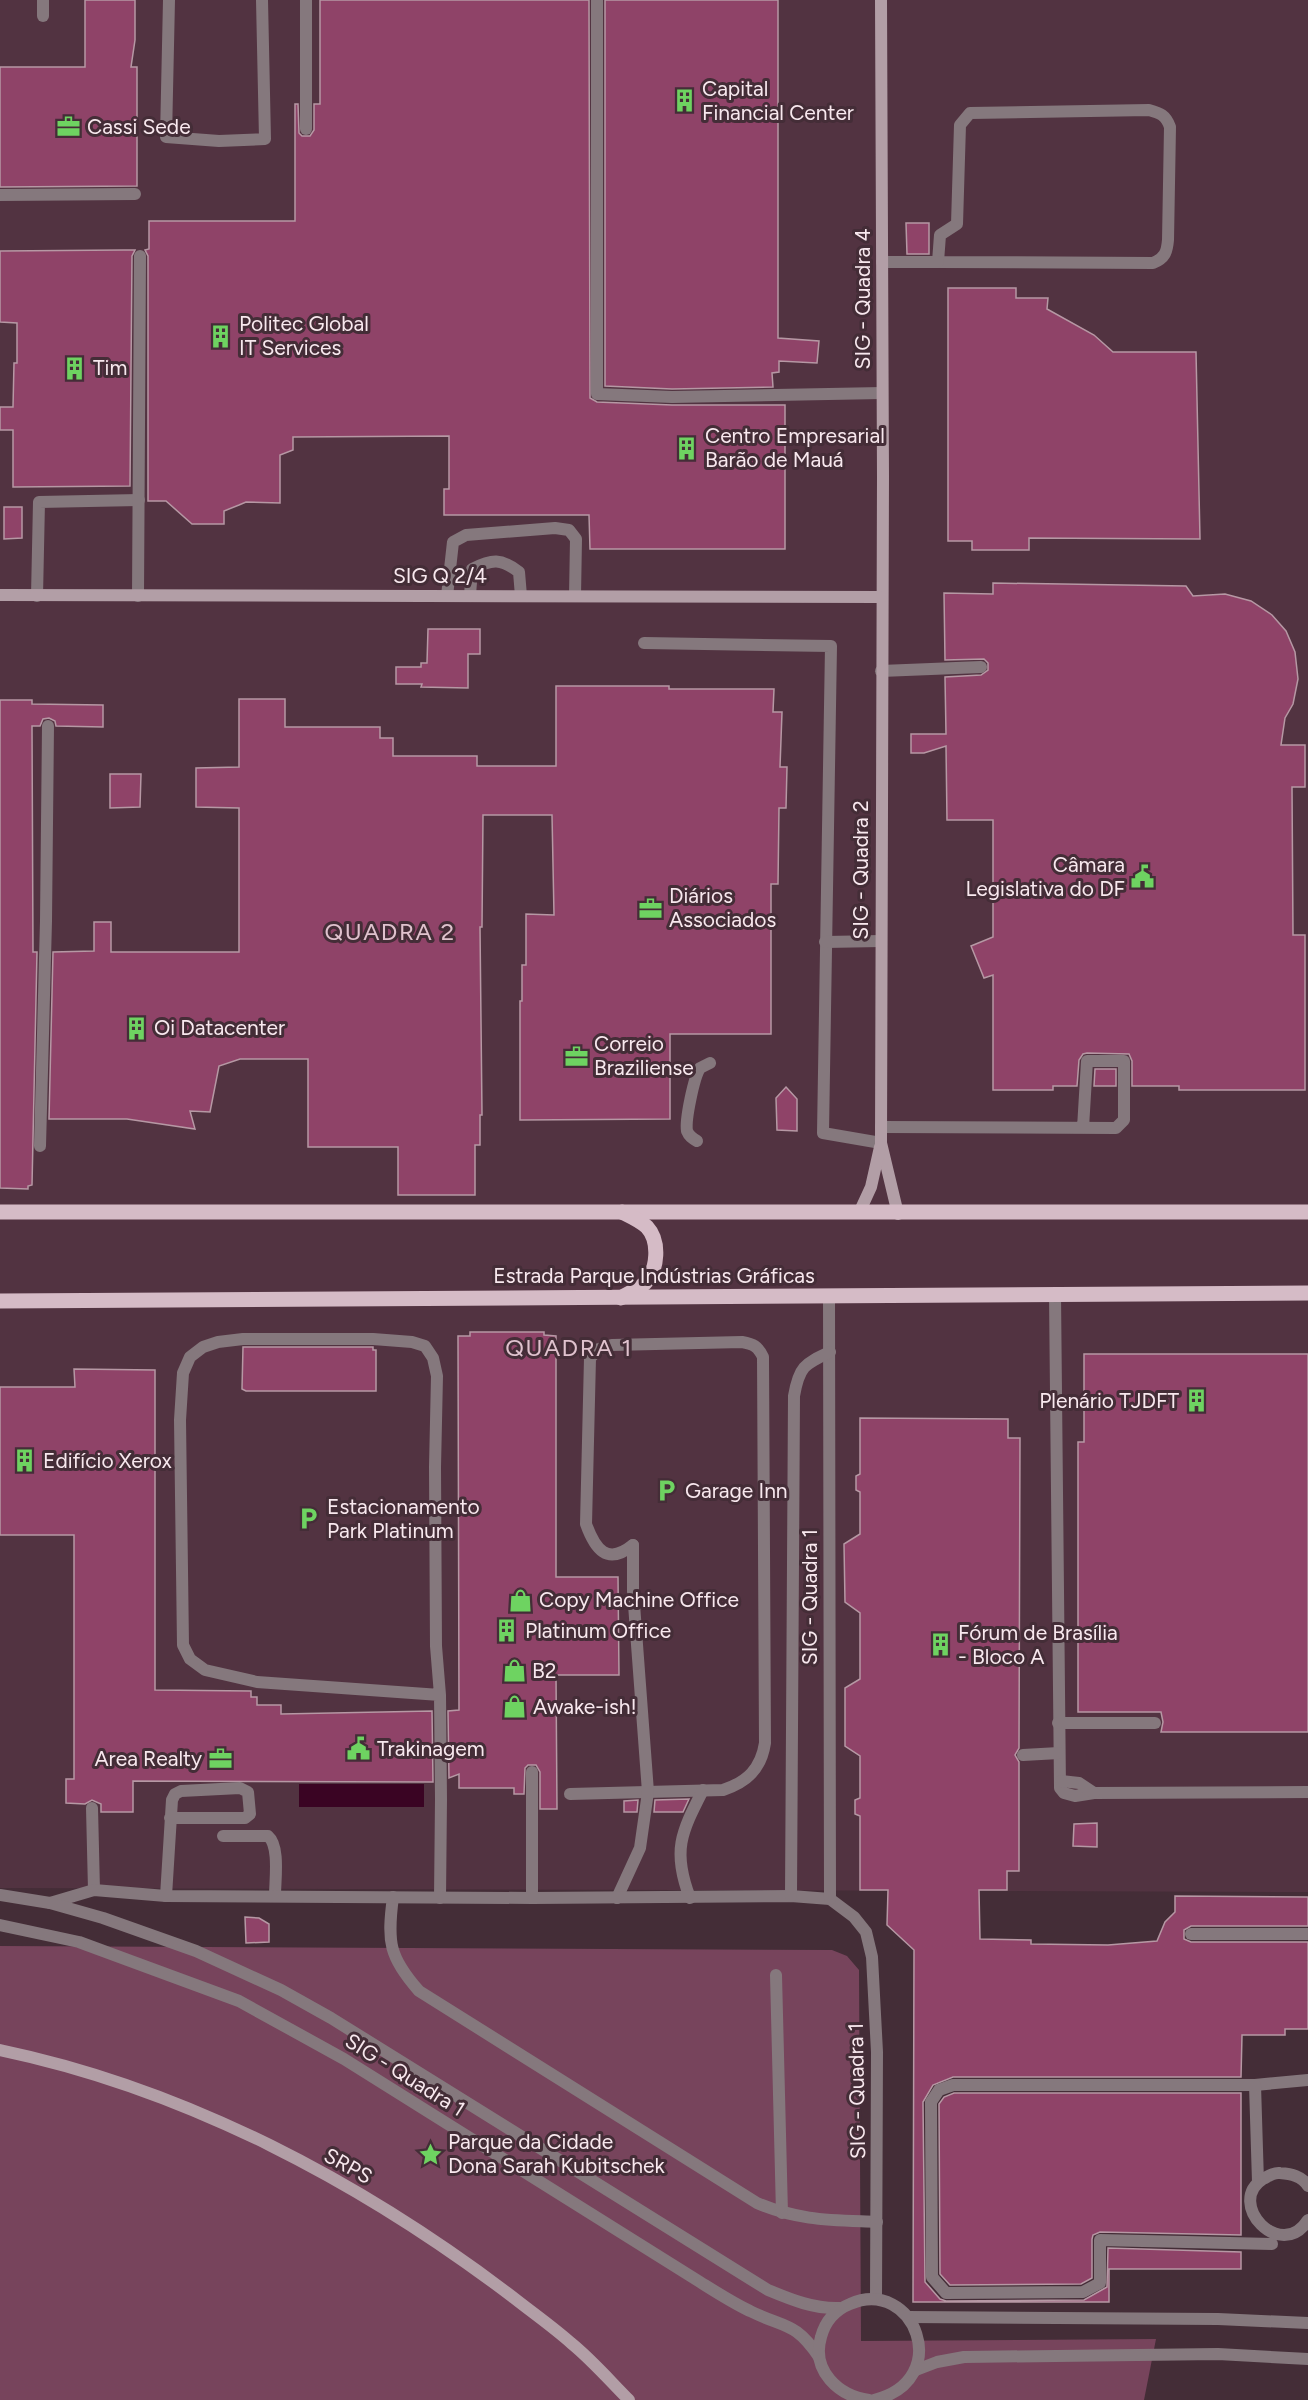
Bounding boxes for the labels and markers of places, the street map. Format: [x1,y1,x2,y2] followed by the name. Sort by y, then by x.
[702,76,854,125] place label: Capital Financial Center
[671,88,697,114] building icon: Capital Financial Center
[56,114,82,140] office icon: Cassi Sede
[87,114,191,139] place label: Cassi Sede
[239,311,369,360] place label: Politec Global IT Services
[208,323,234,349] building icon: Politec Global IT Services
[62,355,88,381] building icon: Tim
[93,355,127,380] place label: Tim
[705,423,885,472] place label: Centro Empresarial Barão de Mauá
[674,435,700,461] building icon: Centro Empresarial Barão de Mauá
[965,852,1125,901] place label: Câmara Legislativa do DF
[1130,864,1156,890] public building icon: Câmara Legislativa do DF
[669,883,776,932] place label: Diários Associados
[638,895,664,921] office icon: Diários Associados
[123,1015,149,1041] building icon: Oi Datacenter
[154,1015,285,1040] place label: Oi Datacenter
[594,1031,694,1080] place label: Correio Braziliense
[563,1043,589,1069] office icon: Correio Braziliense
[1039,1388,1179,1413] place label: Plenário TJDFT
[1184,1388,1210,1414] building icon: Plenário TJDFT
[12,1448,38,1474] building icon: Edifício Xerox
[43,1448,172,1473] place label: Edifício Xerox
[654,1478,680,1504] parking icon: Garage Inn
[685,1478,788,1503] place label: Garage Inn
[327,1494,480,1543] place label: Estacionamento Park Platinum
[296,1506,322,1532] parking icon: Estacionamento Park Platinum
[508,1587,534,1613] shop icon: Copy Machine Office
[539,1587,739,1612] place label: Copy Machine Office
[494,1618,520,1644] building icon: Platinum Office
[525,1618,671,1643] place label: Platinum Office
[958,1620,1118,1669] place label: Fórum de Brasília - Bloco A
[927,1632,953,1658] building icon: Fórum de Brasília - Bloco A
[501,1658,527,1684] shop icon: B2
[532,1658,557,1683] place label: B2
[502,1694,528,1720] shop icon: Awake-ish!
[533,1694,637,1719] place label: Awake-ish!
[346,1736,372,1762] public building icon: Trakinagem
[377,1736,485,1761] place label: Trakinagem
[94,1746,202,1771] place label: Area Realty
[207,1746,233,1772] office icon: Area Realty
[448,2129,665,2178] place label: Parque da Cidade Dona Sarah Kubitschek
[417,2141,443,2167] place icon: Parque da Cidade Dona Sarah Kubitschek

